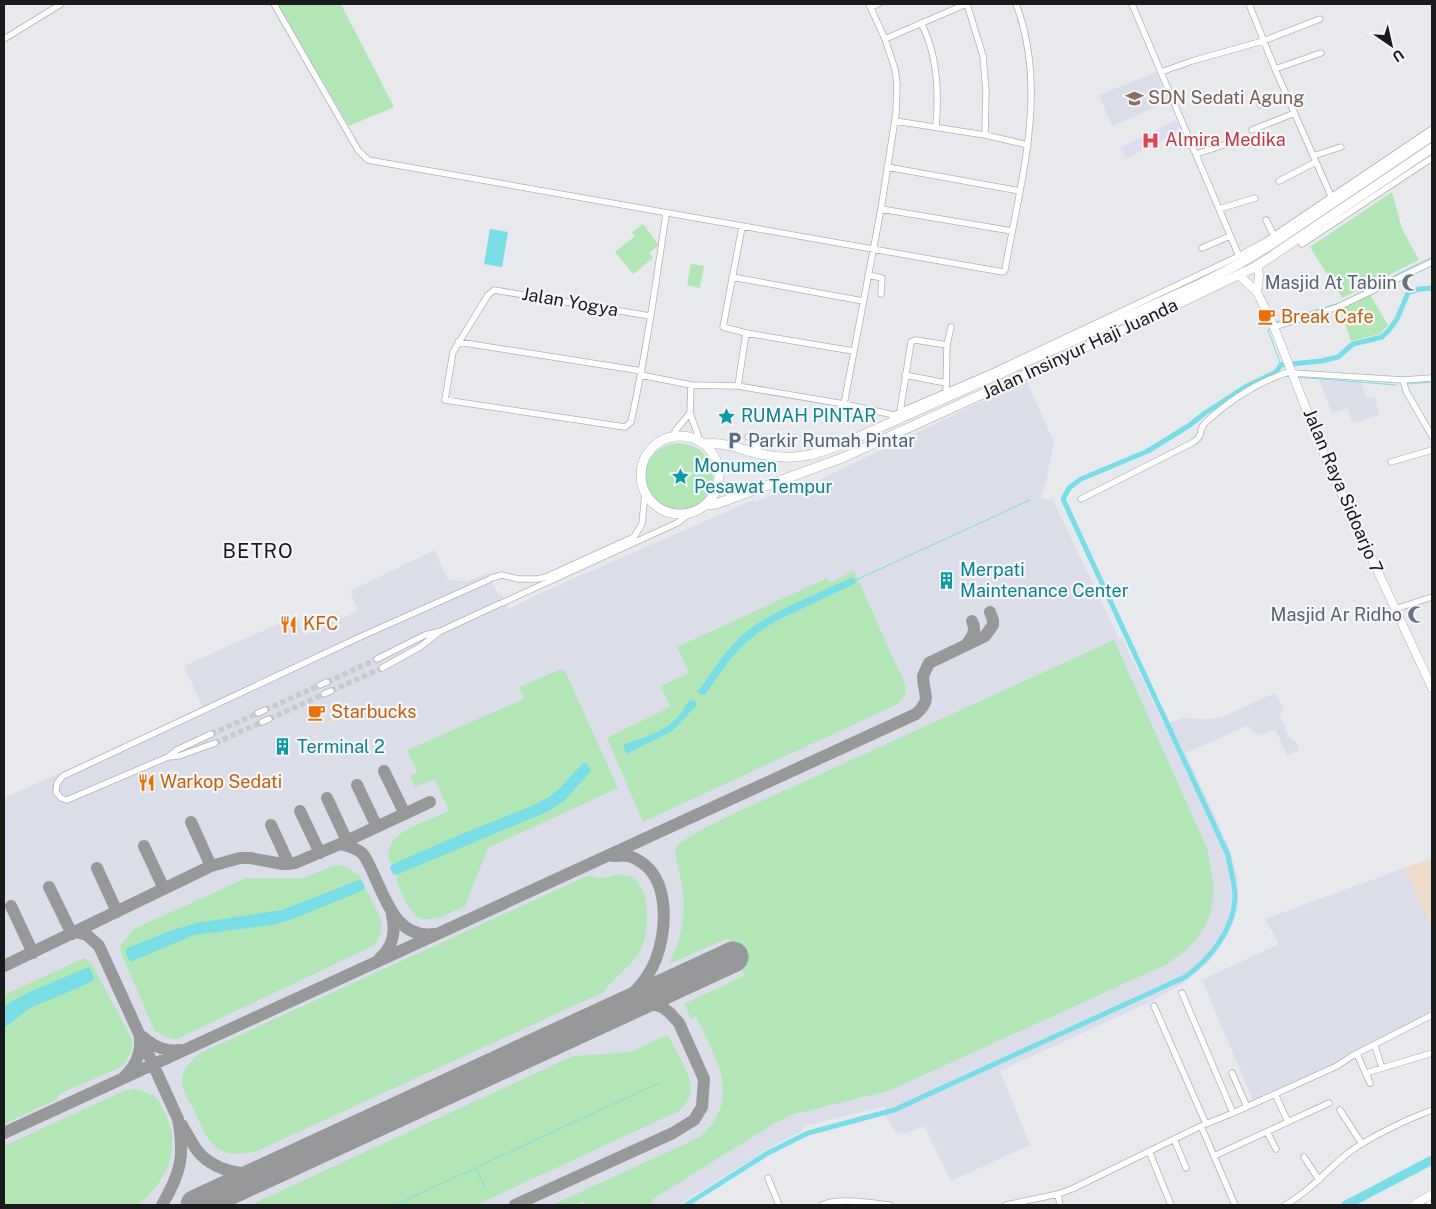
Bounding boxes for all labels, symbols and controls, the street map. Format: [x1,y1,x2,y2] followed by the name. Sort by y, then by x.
[1366,20,1416,70] north arrow
[1390,46,1407,65] text: U
[1148,87,1304,108] place label: SDN Sedati Agung
[1124,88,1144,108] school or university icon: SDN Sedati Agung
[1165,129,1286,150] place label: Almira Medika
[1141,130,1161,150] hospital icon: Almira Medika
[1265,272,1397,293] place label: Masjid At Tabiin
[1401,273,1421,293] mosque icon: Masjid At Tabiin
[520,283,620,320] street label: Jalan Yogya
[979,294,1181,403] street label: Jalan Insinyur Haji Juanda
[1281,306,1374,327] place label: Break Cafe
[1257,307,1277,327] cafe icon: Break Cafe
[741,405,877,426] place label: RUMAH PINTAR
[1299,405,1388,576] street label: Jalan Raya Sidoarjo 7
[717,406,737,426] place icon: RUMAH PINTAR
[748,430,915,451] place label: Parkir Rumah Pintar
[724,431,744,451] parking icon: Parkir Rumah Pintar
[694,455,833,497] place label: Monumen Pesawat Tempur
[670,466,690,486] place icon: Monumen Pesawat Tempur
[222,539,294,563] district label: BETRO
[960,559,1129,601] place label: Merpati Maintenance Center
[936,570,956,590] building icon: Merpati Maintenance Center
[1271,604,1402,625] place label: Masjid Ar Ridho
[1406,605,1426,625] mosque icon: Masjid Ar Ridho
[303,613,338,634] place label: KFC
[279,614,299,634] restaurant icon: KFC
[331,701,416,722] place label: Starbucks
[307,702,327,722] cafe icon: Starbucks
[297,736,385,757] place label: Terminal 2
[273,737,293,757] building icon: Terminal 2
[160,771,282,792] place label: Warkop Sedati
[136,772,156,792] restaurant icon: Warkop Sedati

